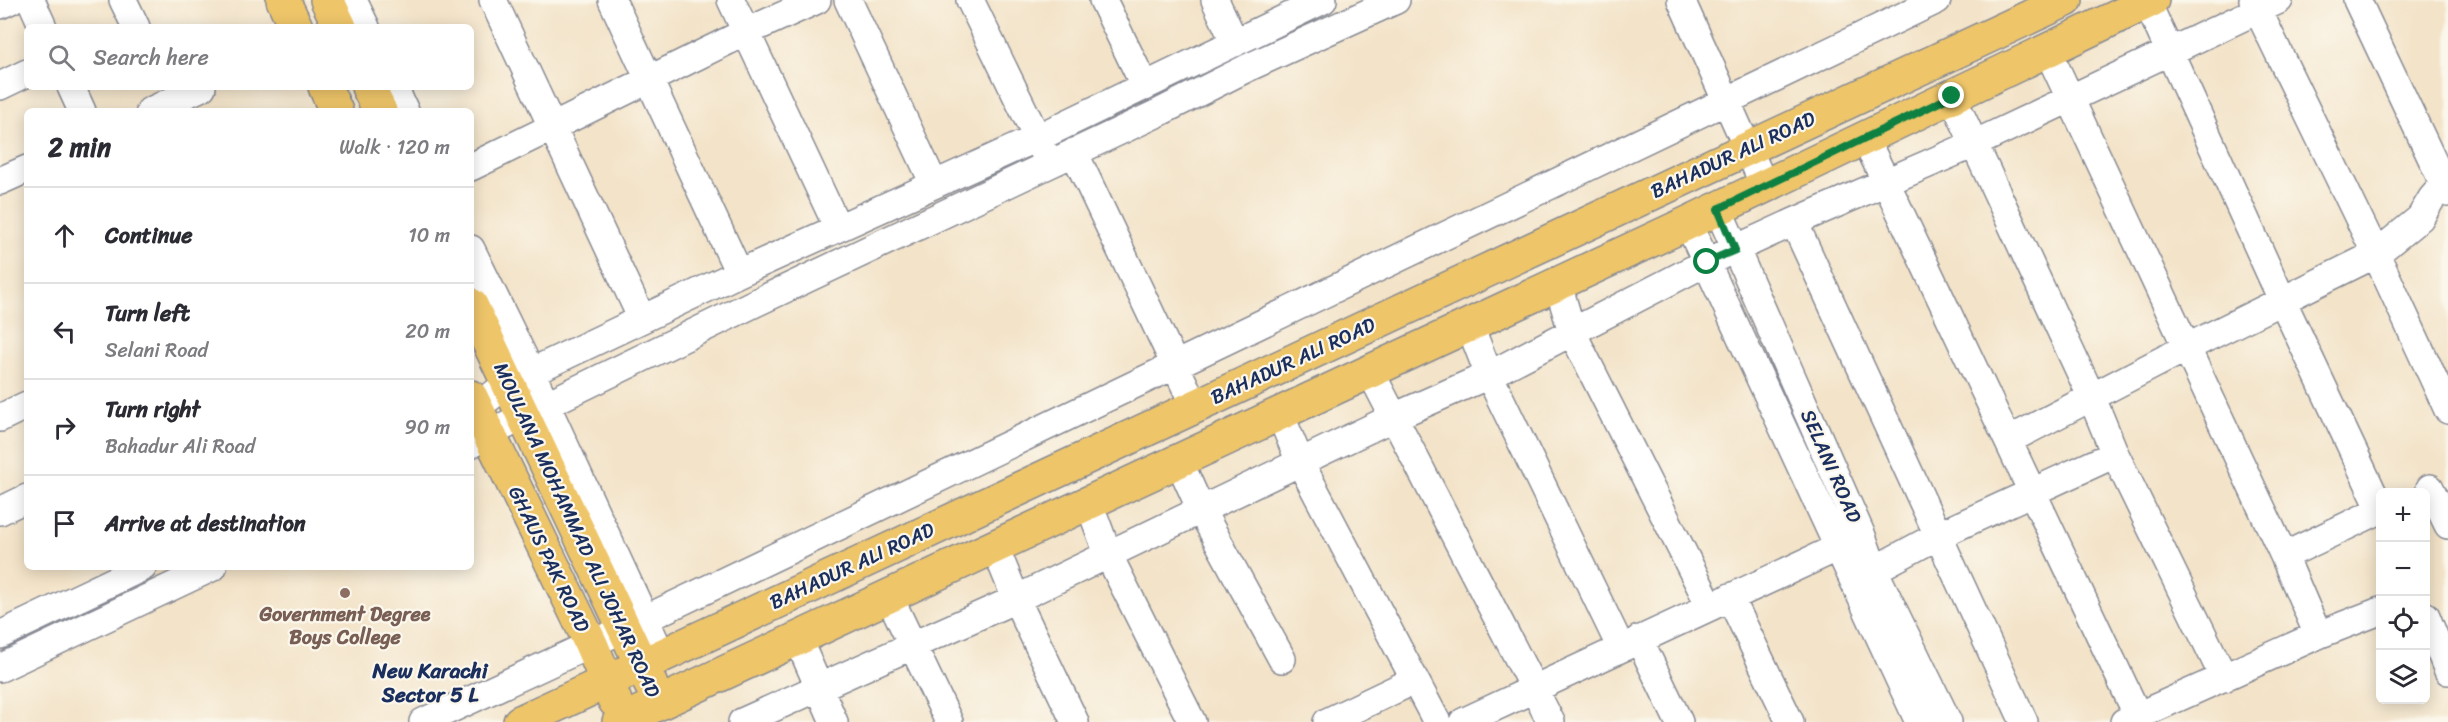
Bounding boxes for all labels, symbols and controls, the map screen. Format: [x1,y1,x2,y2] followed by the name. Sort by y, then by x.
[24,24,474,90] search box
[93,38,209,77] text: Search here
[45,41,78,74] icon: search
[1938,82,1964,108] route end
[1645,101,1821,209] street label: BAHADUR ALI ROAD
[48,124,111,170] text: 2 min
[339,130,450,165] text: Walk · 120 m
[105,216,193,255] text: Continue
[408,218,450,253] text: 10 m
[48,219,81,252] icon: ahead
[1693,248,1719,274] route start
[105,294,190,333] text: Turn left
[1205,307,1381,415] street label: BAHADUR ALI ROAD
[405,314,450,349] text: 20 m
[48,315,81,348] icon: left
[105,333,208,368] text: Selani Road
[484,356,670,704] street label: MOULANA MOHAMMAD ALI JOHAR ROAD
[105,390,200,429] text: Turn right
[1790,403,1872,529] street label: SELANI ROAD
[405,410,450,445] text: 90 m
[48,411,81,444] icon: right
[105,429,255,464] text: Bahadur Ali Road
[498,480,600,638] street label: GHAUS PAK ROAD
[2376,488,2430,704] map controls
[2376,488,2430,542] button: +
[105,504,306,543] text: Arrive at destination
[48,507,81,540] icon: arrive
[764,512,940,620] street label: BAHADUR ALI ROAD
[2376,542,2430,596] button: −
[338,586,352,600] marker: Government Degree Boys College
[2376,596,2430,650] button: locate
[259,597,431,655] place label: Government Degree Boys College
[2376,650,2430,704] button: layers
[371,652,489,714] district label: New Karachi Sector 5 L

